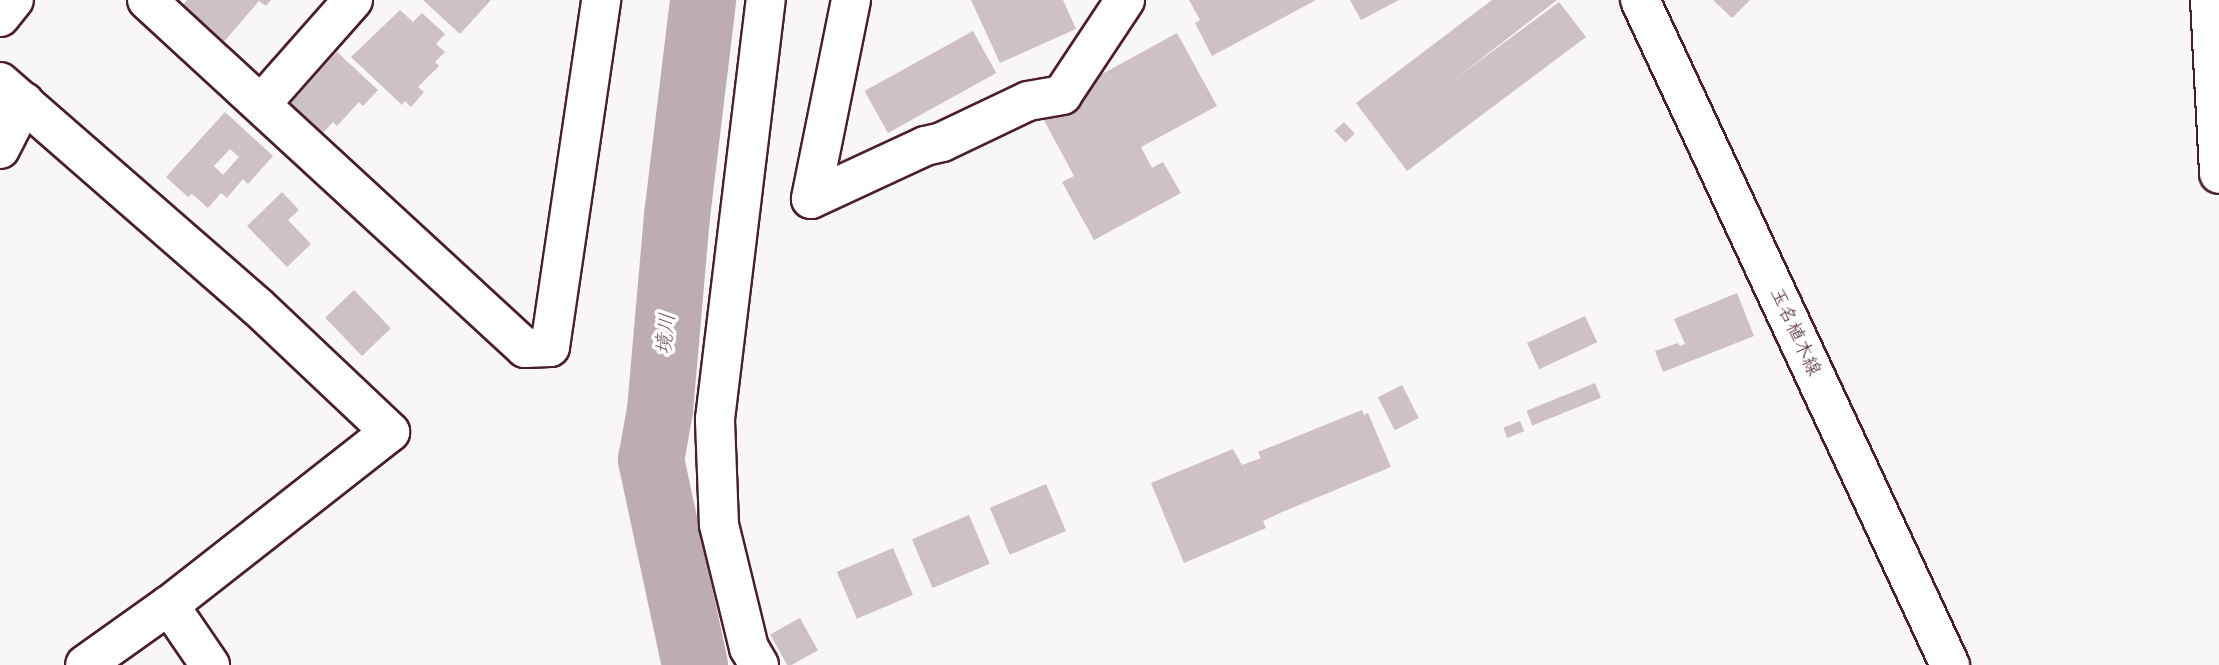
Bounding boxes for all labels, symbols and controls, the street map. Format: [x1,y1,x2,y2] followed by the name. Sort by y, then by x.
[1765,284,1825,380] street label: 玉名植木線
[651,312,681,356] water label: 境川

